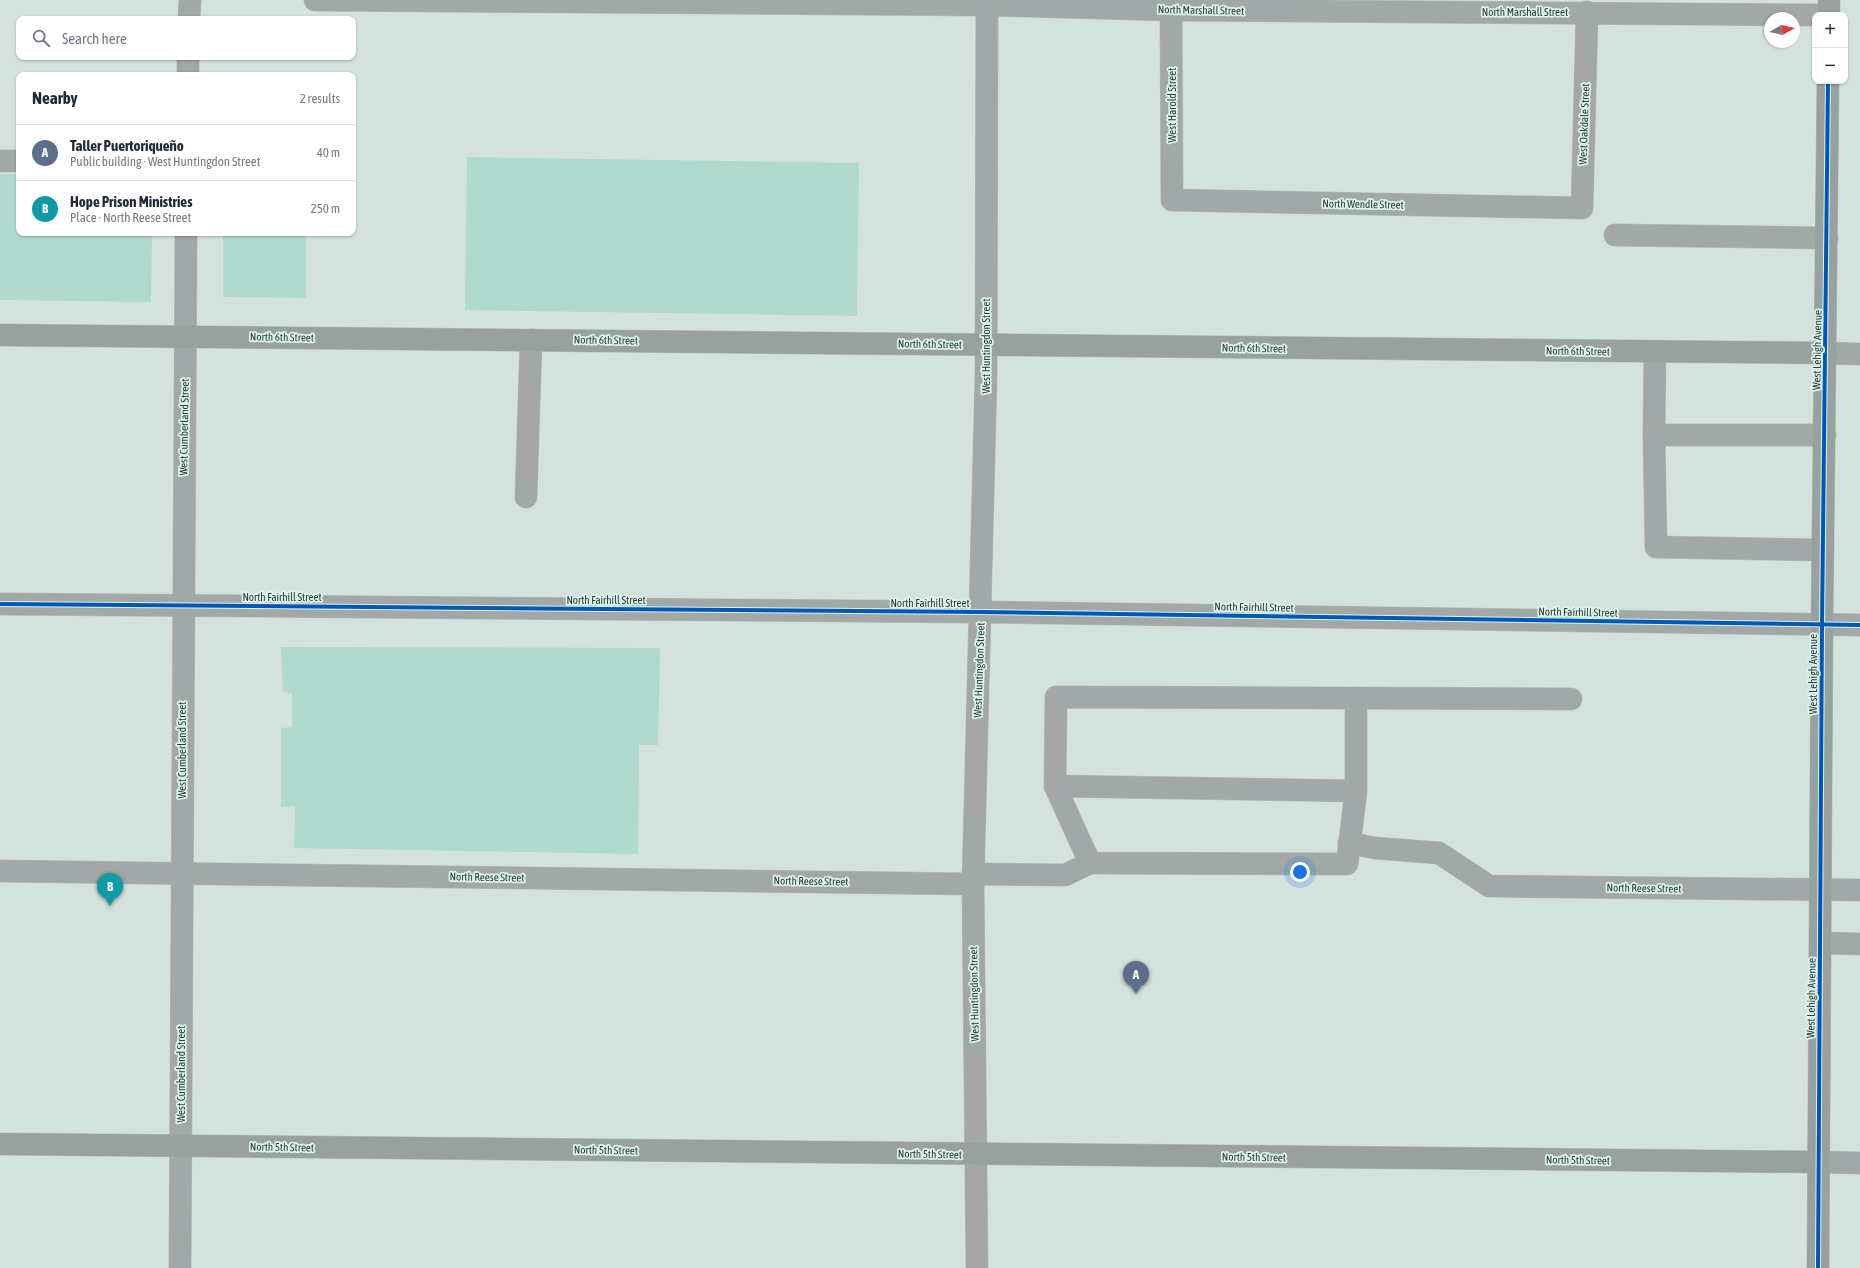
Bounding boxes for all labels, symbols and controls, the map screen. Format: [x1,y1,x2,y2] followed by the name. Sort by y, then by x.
[1158,3,1244,17] street label: North Marshall Street
[1482,6,1568,18] street label: North Marshall Street
[1764,12,1800,48] north arrow
[1812,12,1848,84] map controls
[1812,12,1848,48] button: +
[16,16,356,60] search box
[30,27,52,49] icon: search
[62,30,127,47] text: Search here
[1812,48,1848,84] button: −
[1166,68,1178,142] street label: West Harold Street
[1577,83,1591,165] street label: West Oakdale Street
[32,88,78,108] text: Nearby
[300,91,340,106] text: 2 results
[70,137,184,154] text: Taller Puertoriqueño
[42,145,48,160] text: A
[317,145,340,160] text: 40 m
[70,154,260,169] text: Public building · West Huntingdon Street
[70,193,192,210] text: Hope Prison Ministries
[1322,197,1404,211] street label: North Wendle Street
[42,201,48,216] text: B
[311,201,340,216] text: 250 m
[70,210,191,225] text: Place · North Reese Street
[980,298,992,394] street label: West Huntingdon Street
[1810,310,1824,390] street label: West Lehigh Avenue
[250,330,314,344] street label: North 6th Street
[574,333,638,347] street label: North 6th Street
[898,337,962,351] street label: North 6th Street
[1222,341,1286,355] street label: North 6th Street
[1546,344,1610,358] street label: North 6th Street
[177,378,191,476] street label: West Cumberland Street
[242,591,322,603] street label: North Fairhill Street
[566,594,646,606] street label: North Fairhill Street
[890,597,970,609] street label: North Fairhill Street
[1214,600,1294,614] street label: North Fairhill Street
[1538,605,1618,619] street label: North Fairhill Street
[971,622,987,718] street label: West Huntingdon Street
[1807,634,1819,714] street label: West Lehigh Avenue
[176,701,188,799] street label: West Cumberland Street
[1290,862,1310,882] your location
[450,870,524,884] street label: North Reese Street
[97,873,123,906] pin: B
[774,874,848,888] street label: North Reese Street
[1607,881,1681,895] street label: North Reese Street
[967,946,981,1042] street label: West Huntingdon Street
[1804,958,1818,1038] street label: West Lehigh Avenue
[1123,961,1149,994] pin: A
[175,1025,187,1123] street label: West Cumberland Street
[250,1140,314,1154] street label: North 5th Street
[574,1143,638,1157] street label: North 5th Street
[898,1147,962,1161] street label: North 5th Street
[1222,1150,1286,1164] street label: North 5th Street
[1546,1153,1610,1167] street label: North 5th Street

